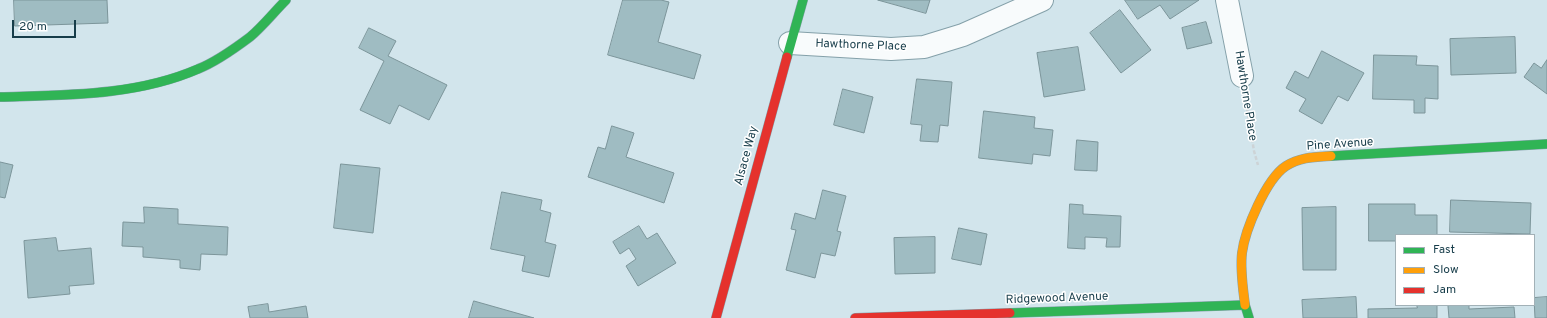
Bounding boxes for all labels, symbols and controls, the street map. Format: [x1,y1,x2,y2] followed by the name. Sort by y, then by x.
[14,12,78,38] scale bar
[19,19,47,35] text: 20 m
[815,37,907,55] street label: Hawthorne Place
[1231,50,1259,142] street label: Hawthorne Place
[732,125,762,187] street label: Alsace Way
[1306,135,1374,155] street label: Pine Avenue
[1395,234,1535,306] legend
[1433,242,1455,258] text: Fast
[1433,262,1459,278] text: Slow
[1433,282,1456,298] text: Jam
[1005,290,1109,308] street label: Ridgewood Avenue

